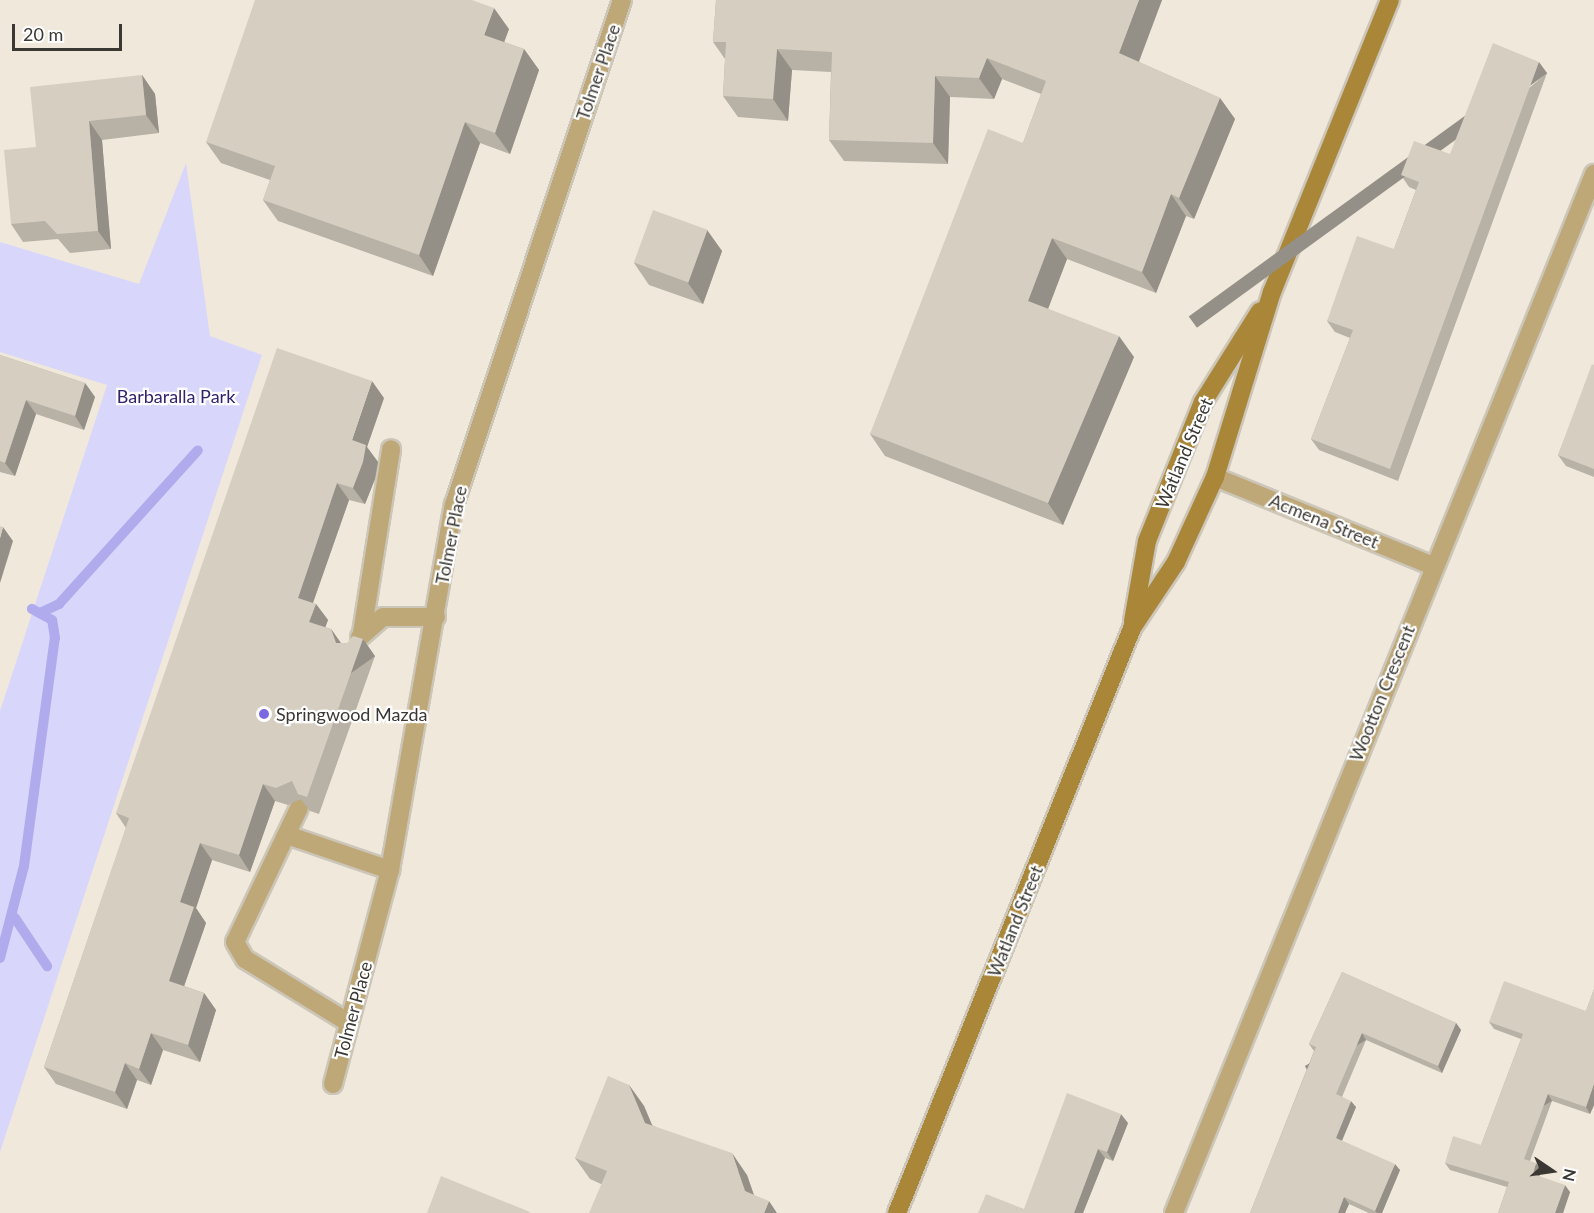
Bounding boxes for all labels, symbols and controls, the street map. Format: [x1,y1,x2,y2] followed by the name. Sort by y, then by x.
[15,12,124,50] scale bar
[571,21,625,123] street label: Tolmer Place
[23,23,63,45] text: 20 m
[117,385,235,407] park label: Barbaralla Park
[1151,394,1217,512] street label: Watland Street
[431,484,471,586] street label: Tolmer Place
[1266,489,1382,553] street label: Acmena Street
[1345,622,1419,764] street label: Wootton Crescent
[276,703,427,725] place label: Springwood Mazda
[257,707,271,721] marker: Springwood Mazda
[983,862,1047,980] street label: Watland Street
[330,959,376,1061] street label: Tolmer Place
[1522,1141,1582,1201] north arrow
[1559,1167,1581,1183] text: N

